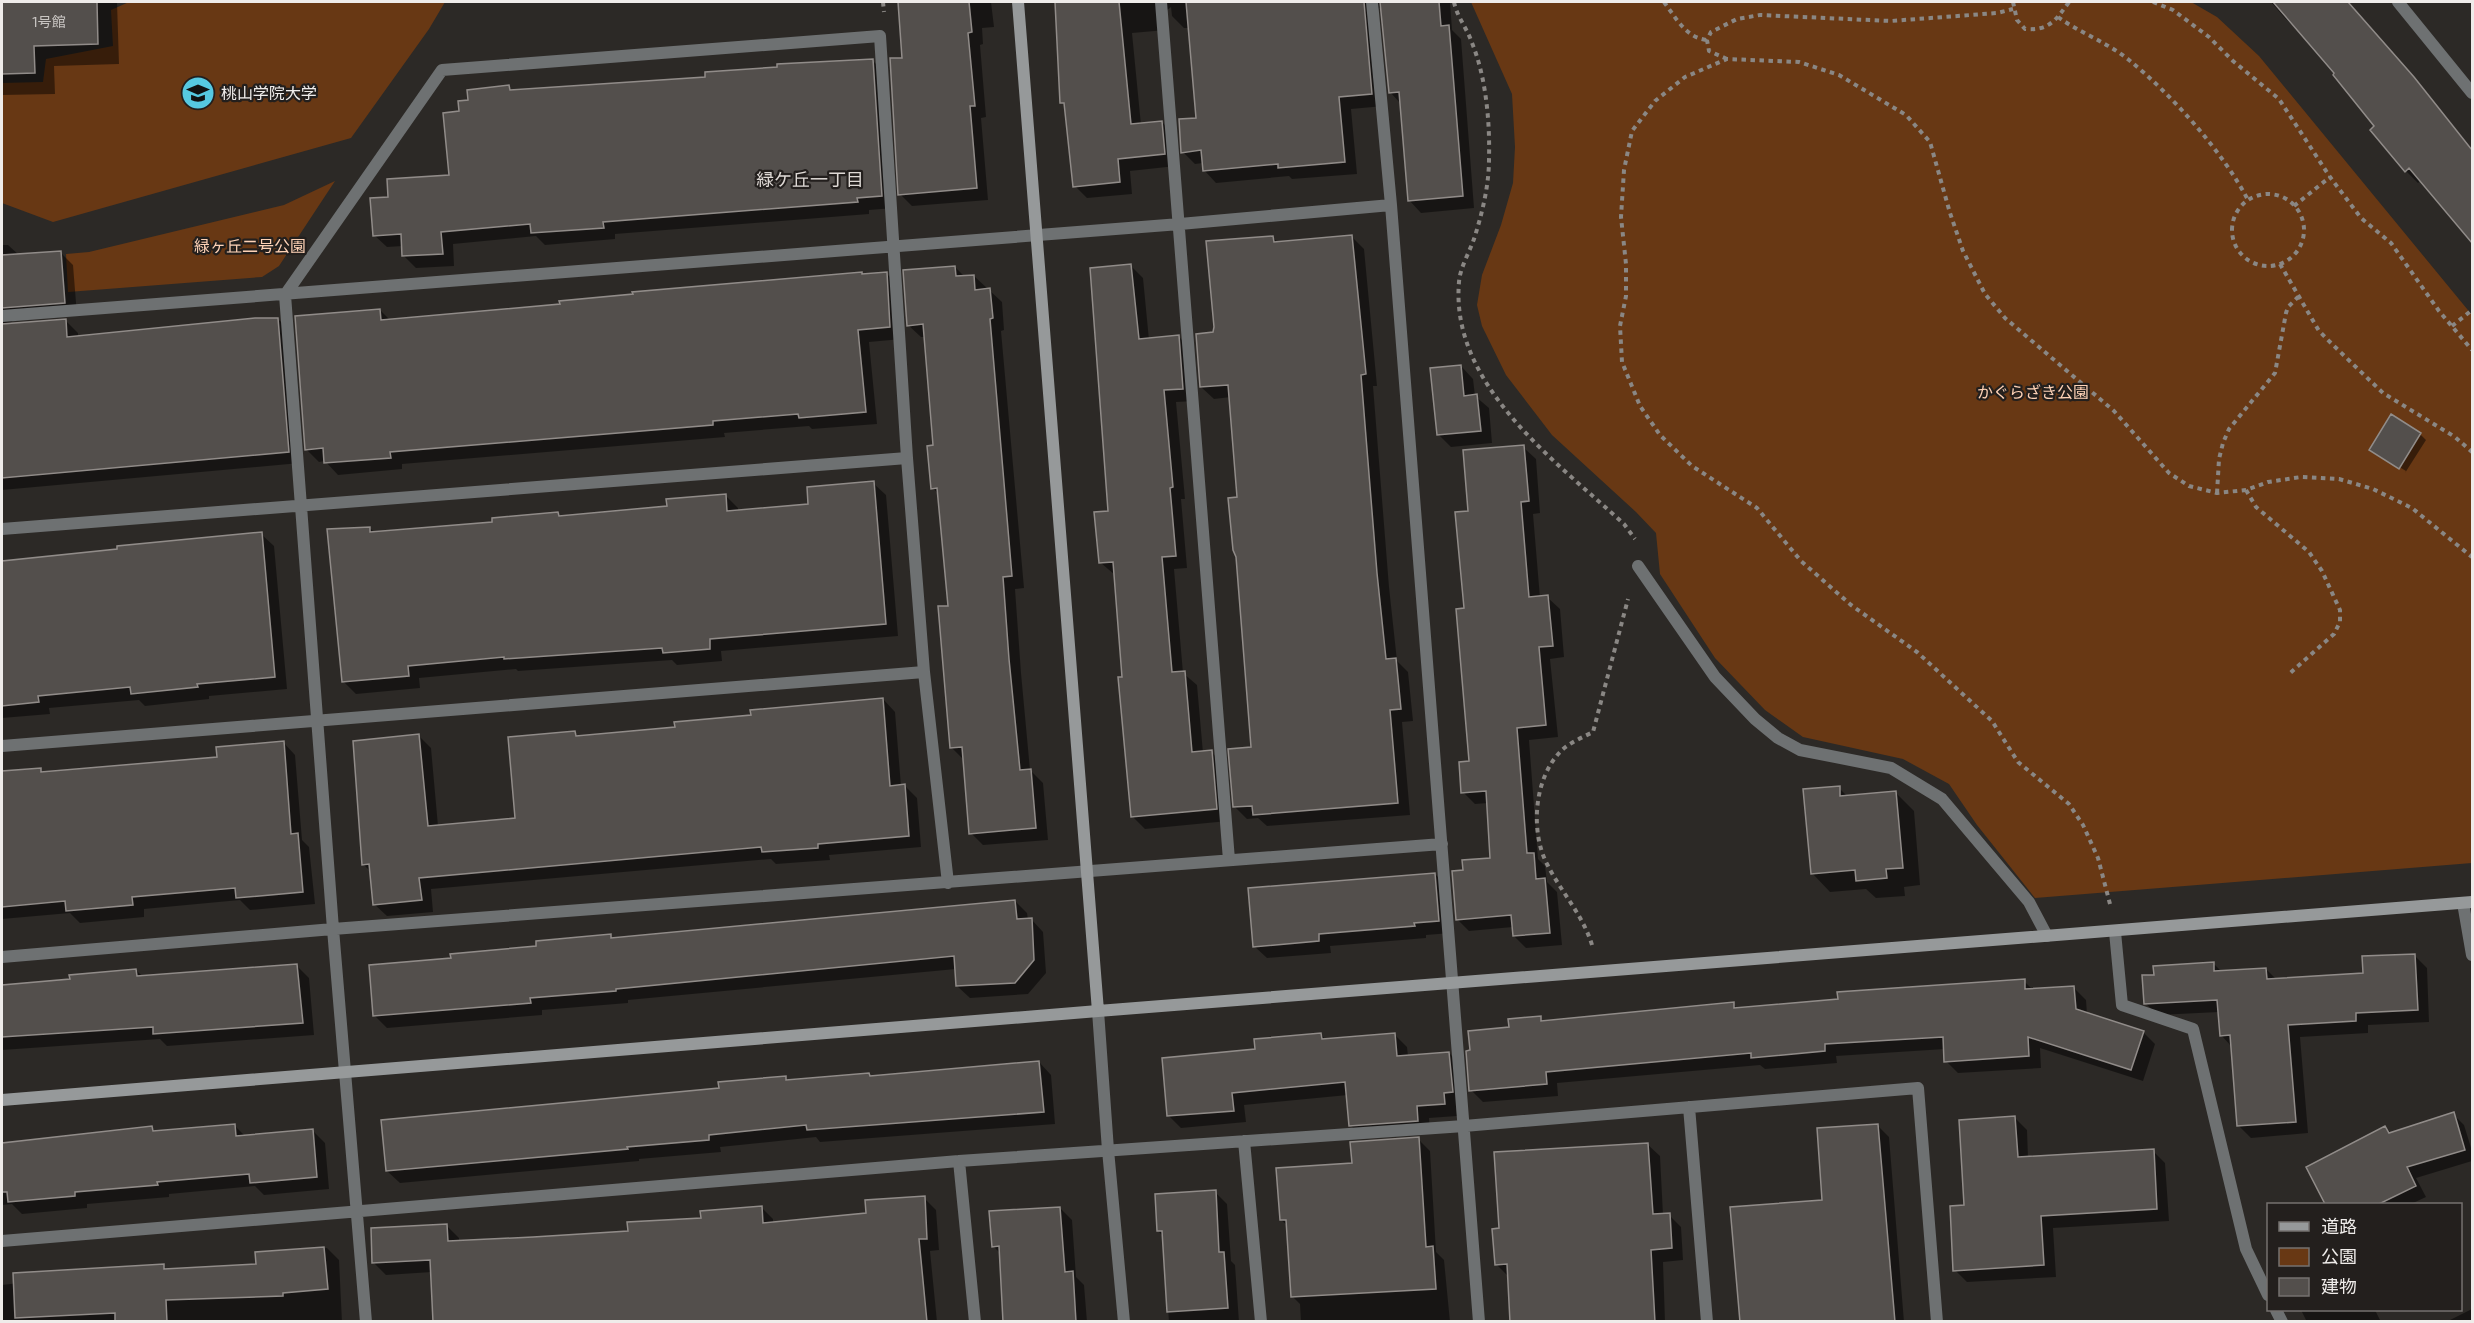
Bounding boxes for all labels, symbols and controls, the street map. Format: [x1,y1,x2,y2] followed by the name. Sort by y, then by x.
[32,13,66,30] house number: 1号館
[180,75,216,111] school or university icon: 桃山学院大学
[221,83,317,102] place label: 桃山学院大学
[756,168,864,190] district label: 緑ケ丘一丁目
[194,236,306,255] park label: 緑ヶ丘二号公園
[1977,382,2089,401] park label: かぐらざき公園
[2267,1203,2462,1311] legend
[2321,1215,2357,1237] text: 道路
[2321,1245,2357,1267] text: 公園
[2321,1275,2357,1297] text: 建物

